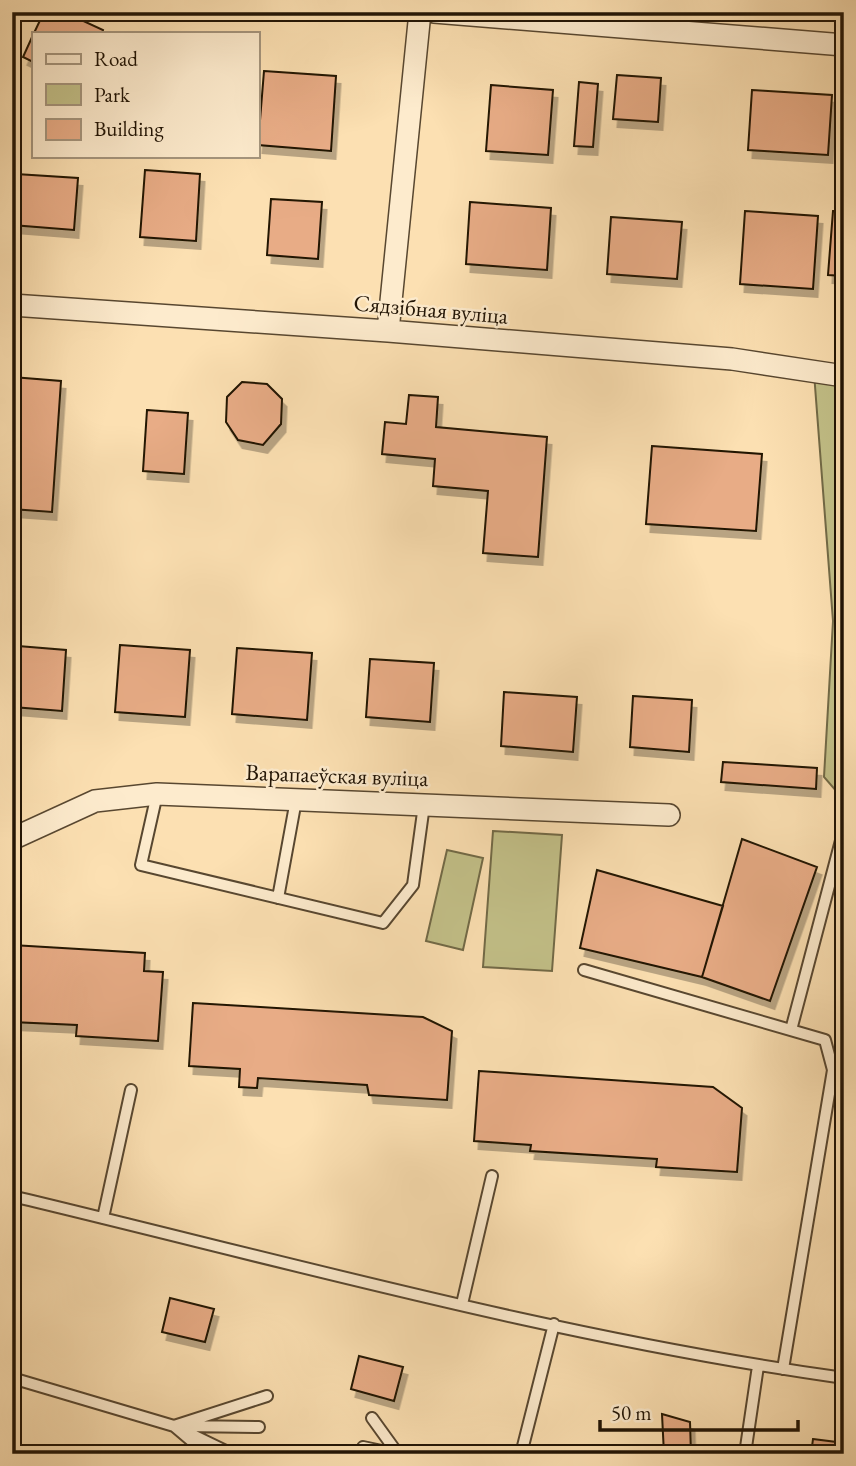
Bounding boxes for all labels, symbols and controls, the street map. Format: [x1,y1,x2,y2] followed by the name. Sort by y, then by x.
[32,32,259,158] legend
[94,45,138,72] text: Road
[94,81,131,108] text: Park
[94,115,164,142] text: Building
[352,287,510,331] street label: Сядзібная вуліца
[245,757,430,793] street label: Варапаеўская вуліца
[600,1389,798,1433] scale bar
[611,1399,652,1426] text: 50 m

